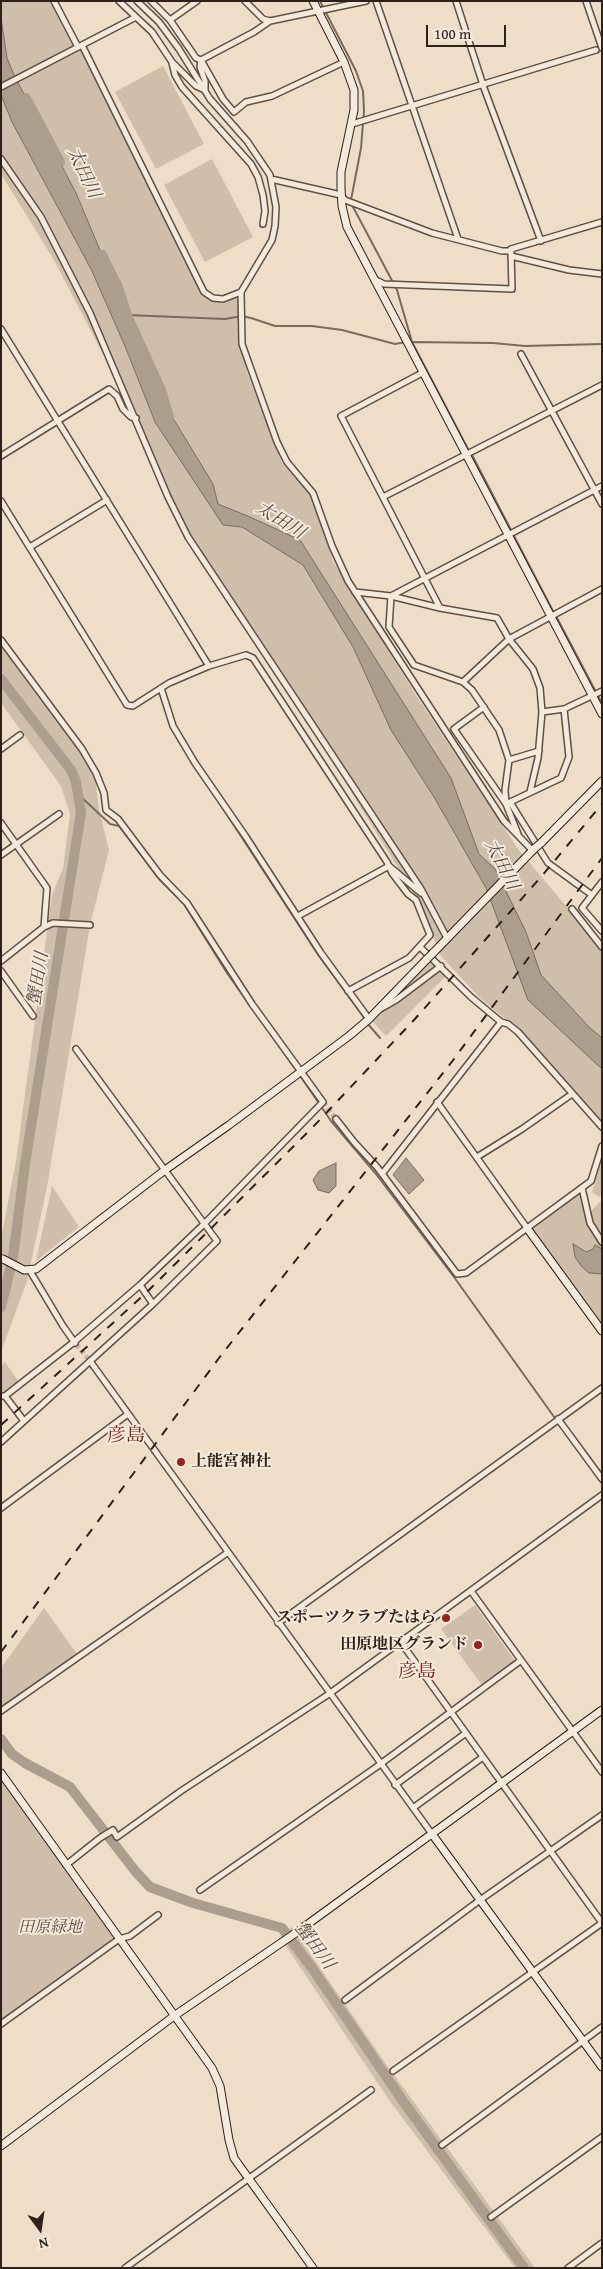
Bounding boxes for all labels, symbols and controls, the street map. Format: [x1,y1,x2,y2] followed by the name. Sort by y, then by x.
[428,15,508,47] scale bar
[434,23,471,44] text: 100 m
[62,144,104,202] water label: 太田川
[251,498,309,544] water label: 太田川
[479,836,523,894] water label: 太田川
[24,951,54,1007] water label: 蟹田川
[107,1425,145,1447] district label: 彦島
[191,1452,271,1472] place label: 上能宮神社
[175,1456,187,1468] marker: 上能宮神社
[276,1608,436,1628] place label: スポーツクラブたはら
[440,1612,452,1624] marker: スポーツクラブたはら
[340,1635,468,1655] place label: 田原地区グランド
[472,1639,484,1651] marker: 田原地区グランド
[398,1661,436,1683] district label: 彦島
[18,1918,82,1938] park label: 田原緑地
[289,1918,339,1974] water label: 蟹田川
[15,2204,65,2254] north arrow
[37,2233,51,2254] text: N

